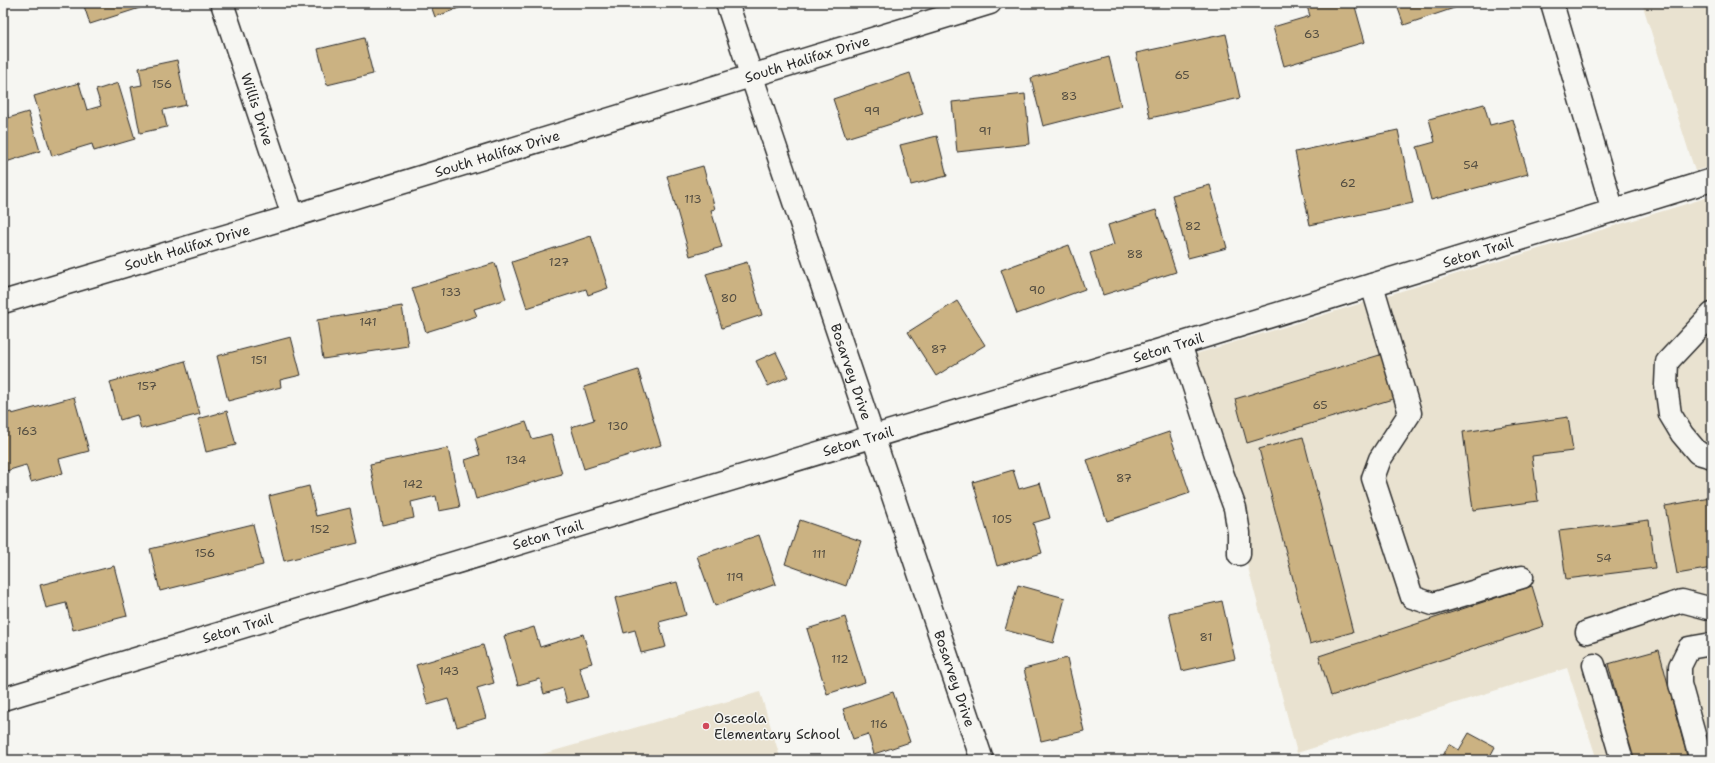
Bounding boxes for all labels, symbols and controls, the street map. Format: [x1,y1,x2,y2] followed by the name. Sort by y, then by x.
[1304,26,1320,42] house number: 63
[742,31,872,86] street label: South Halifax Drive
[1174,67,1190,83] house number: 65
[237,71,278,148] street label: Willis Drive
[152,76,172,92] house number: 156
[1061,88,1077,104] house number: 83
[864,103,880,119] house number: 99
[978,123,992,139] house number: 91
[432,126,562,181] street label: South Halifax Drive
[1463,157,1479,173] house number: 54
[1340,175,1356,191] house number: 62
[684,191,702,207] house number: 113
[1185,218,1201,234] house number: 82
[122,220,252,275] street label: South Halifax Drive
[1440,233,1516,272] street label: Seton Trail
[1127,246,1143,262] house number: 88
[549,254,569,270] house number: 127
[1029,282,1045,298] house number: 90
[441,284,461,300] house number: 133
[721,290,737,306] house number: 80
[359,314,377,330] house number: 141
[827,321,876,422] street label: Bosarvey Drive
[1131,328,1206,367] street label: Seton Trail
[931,341,947,357] house number: 87
[251,352,267,368] house number: 151
[137,378,157,394] house number: 157
[1312,397,1328,413] house number: 65
[607,418,629,434] house number: 130
[821,422,896,460] street label: Seton Trail
[17,423,37,439] house number: 163
[506,452,526,468] house number: 134
[1116,470,1132,486] house number: 87
[403,476,423,492] house number: 142
[992,511,1012,527] house number: 105
[510,515,586,554] street label: Seton Trail
[310,521,330,537] house number: 152
[195,545,215,561] house number: 156
[812,546,826,562] house number: 111
[1596,550,1612,566] house number: 54
[726,569,744,585] house number: 119
[200,609,276,647] street label: Seton Trail
[930,628,979,729] street label: Bosarvey Drive
[1200,629,1212,645] house number: 81
[831,651,849,667] house number: 112
[439,663,459,679] house number: 143
[714,709,841,743] place label: Osceola Elementary School
[870,716,888,732] house number: 116
[701,721,711,731] marker: Osceola Elementary School

